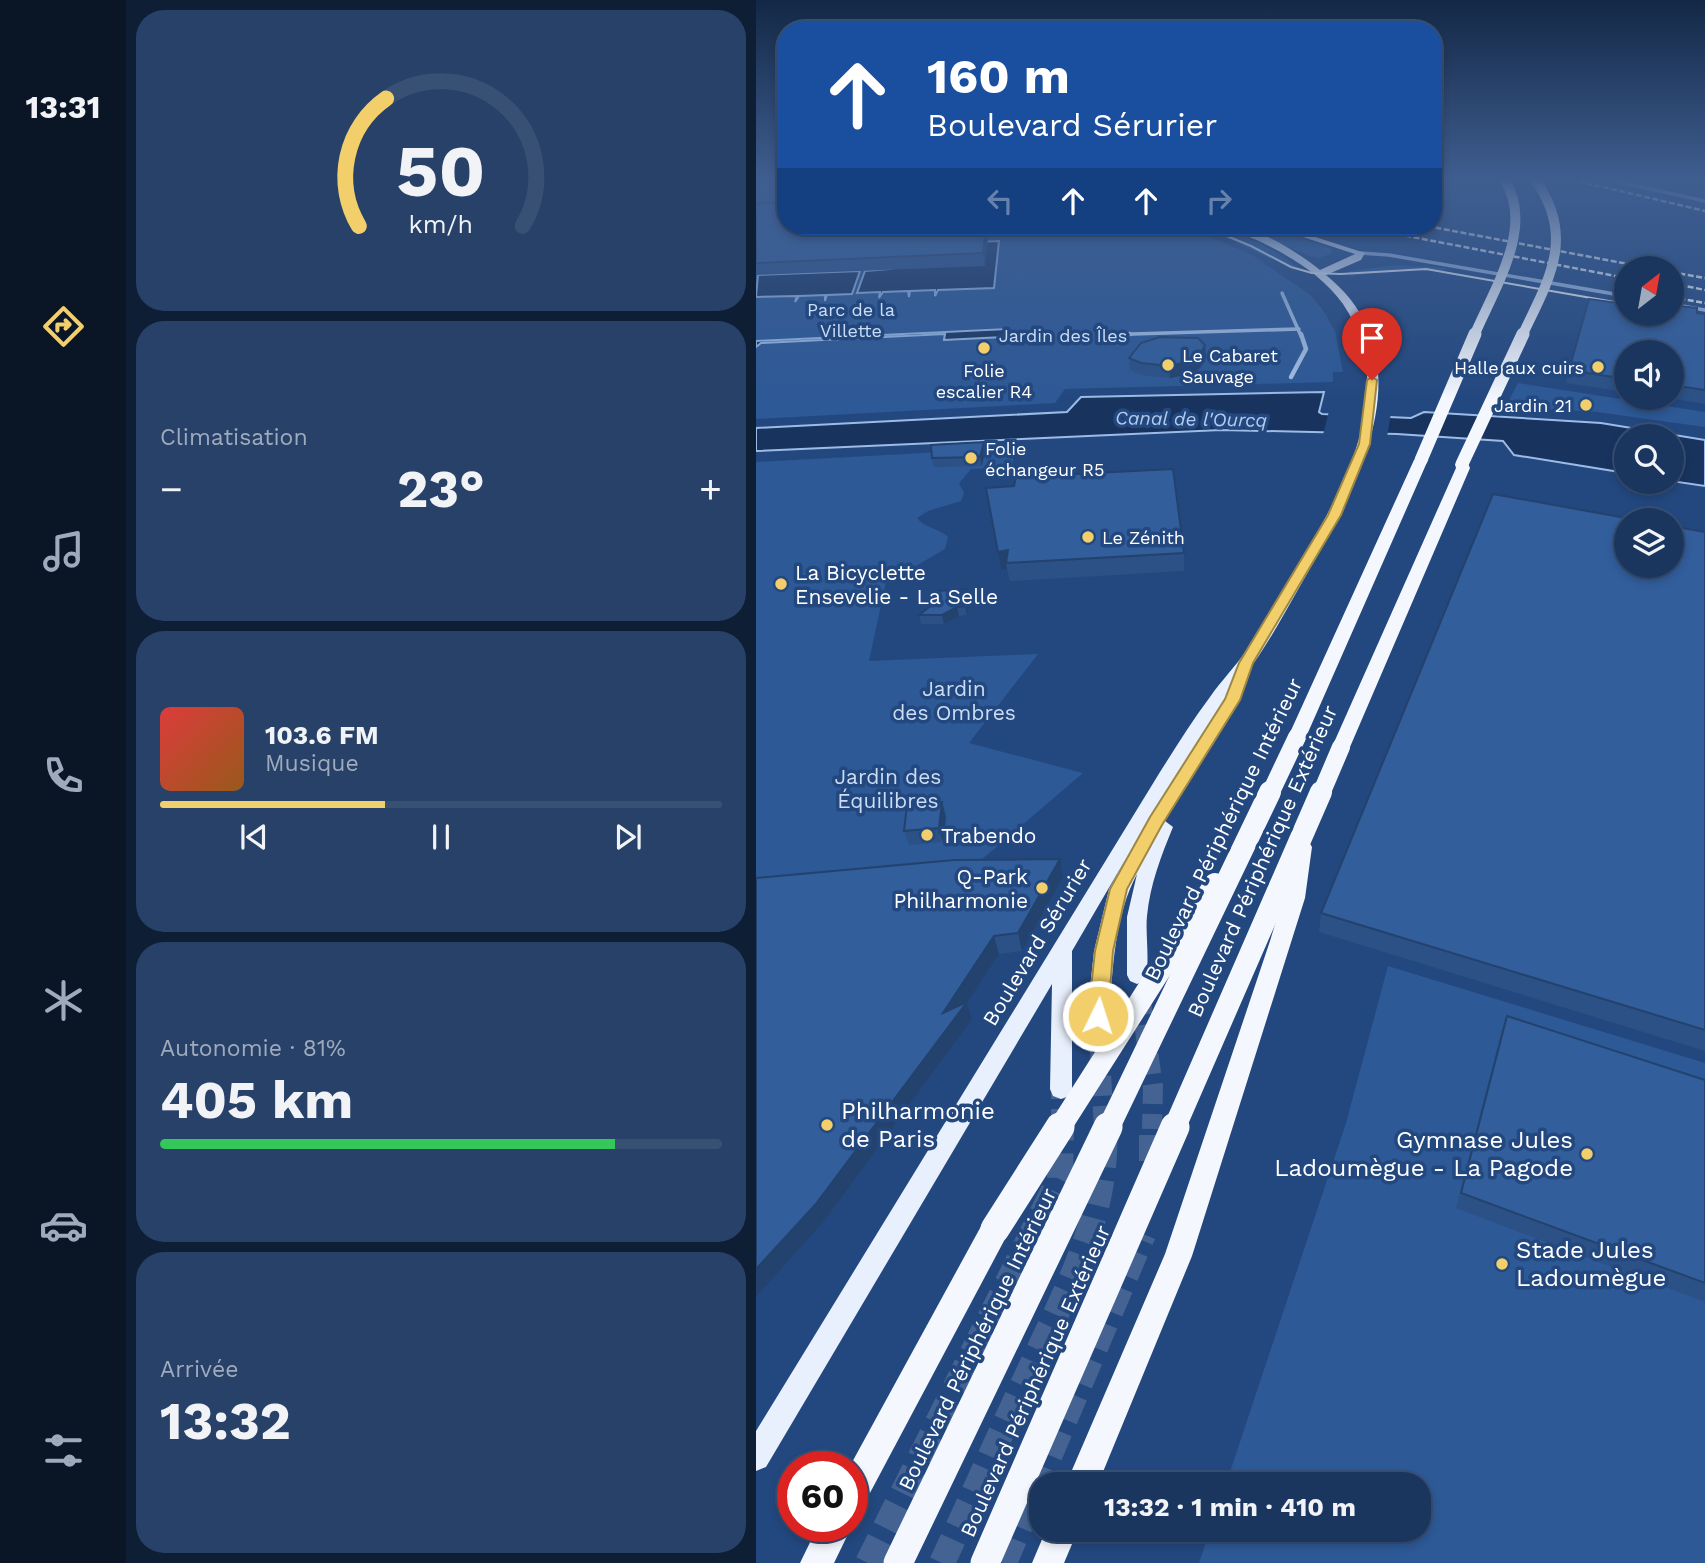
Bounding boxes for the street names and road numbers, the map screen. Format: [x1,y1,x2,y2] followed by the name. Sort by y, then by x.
[1139,673,1307,984] street label: Boulevard Périphérique Intérieur
[1182,701,1342,1021] street label: Boulevard Périphérique Extérieur
[977,854,1097,1030] street label: Boulevard Sérurier
[893,1183,1061,1494] street label: Boulevard Périphérique Intérieur
[955,1221,1115,1541] street label: Boulevard Périphérique Extérieur

